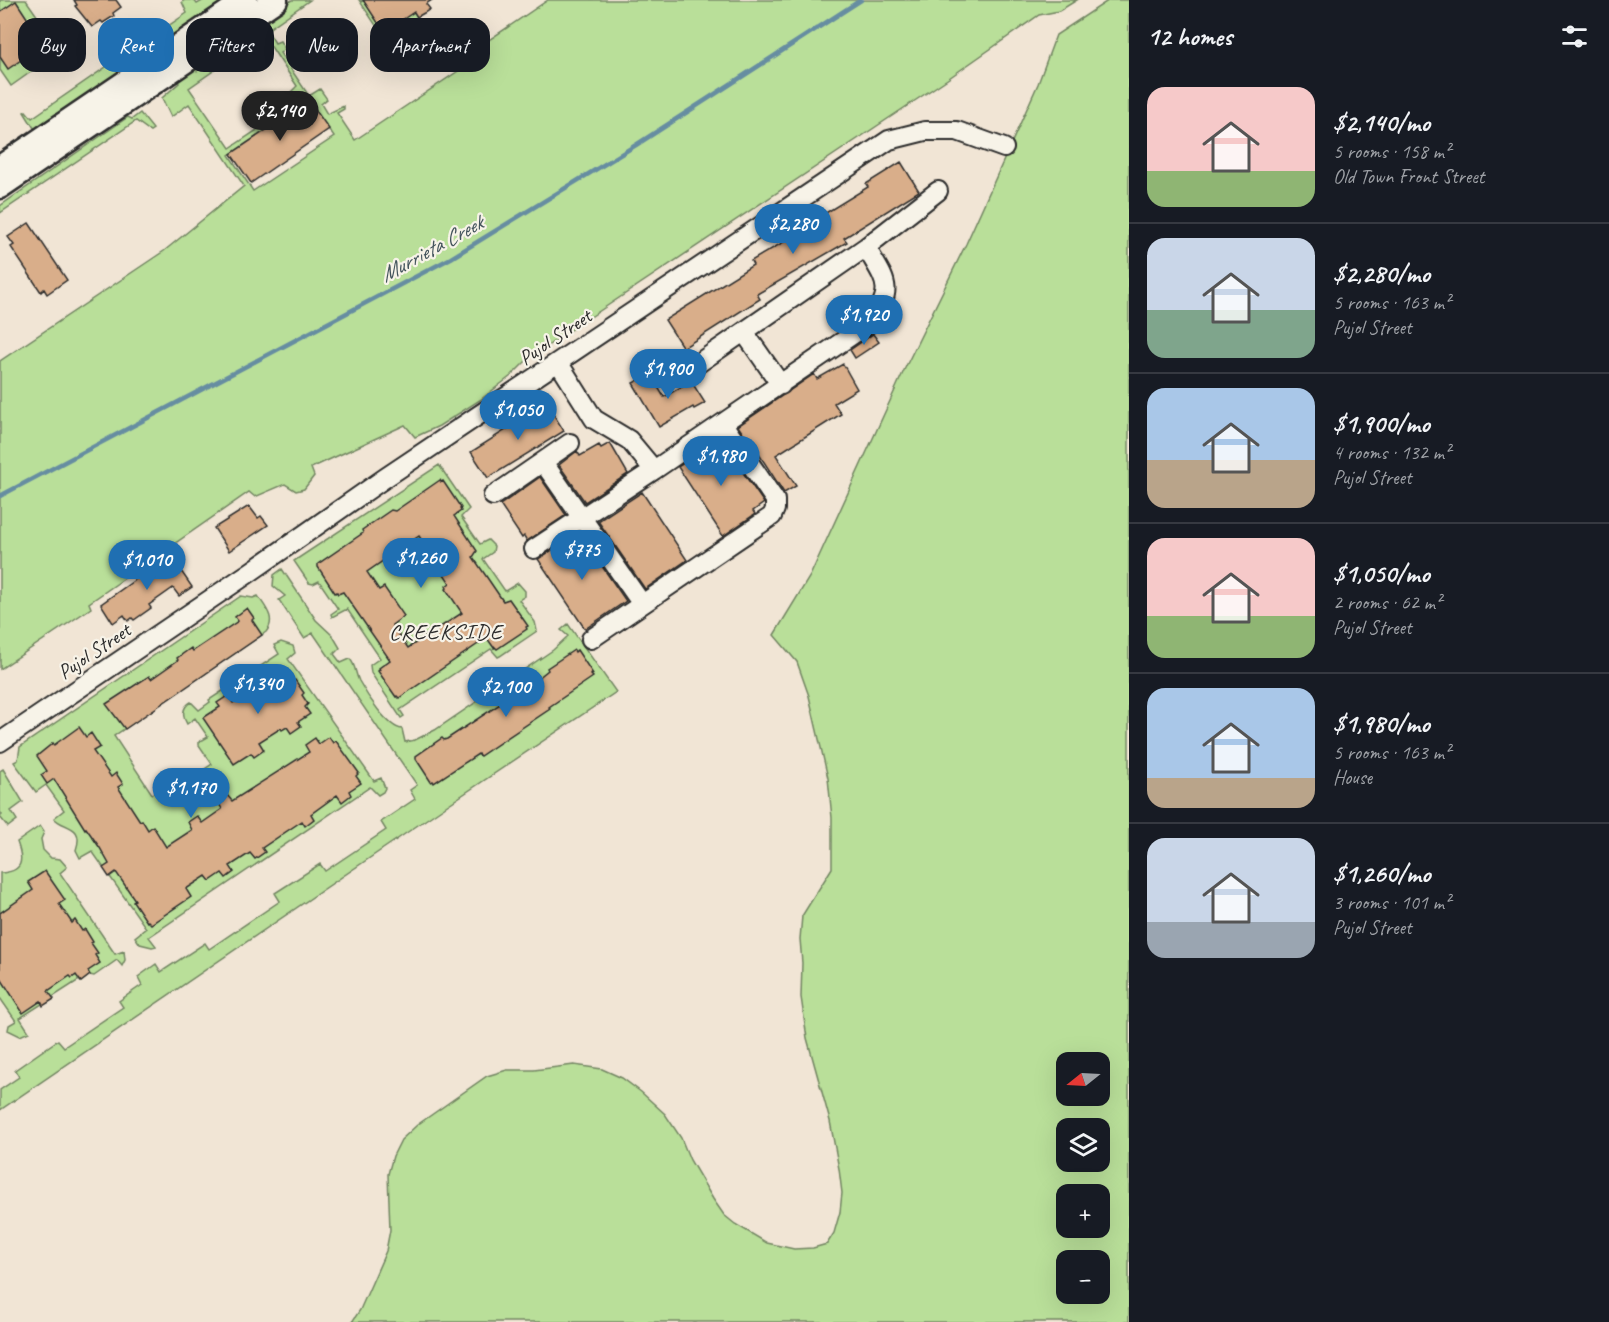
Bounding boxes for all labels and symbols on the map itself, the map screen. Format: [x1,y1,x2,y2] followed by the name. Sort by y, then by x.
[231,91,329,142] pin: $2,140
[744,204,842,255] pin: $2,280
[375,207,491,289] water label: Murrieta Creek
[815,295,913,346] pin: $1,920
[514,302,598,371] street label: Pujol Street
[619,349,717,400] pin: $1,900
[469,390,567,441] pin: $1,050
[672,436,770,487] pin: $1,980
[546,530,618,581] pin: $775
[372,538,470,589] pin: $1,260
[98,540,196,591] pin: $1,010
[53,616,137,685] street label: Pujol Street
[389,618,505,646] district label: CREEKSIDE
[209,664,307,715] pin: $1,340
[457,667,555,718] pin: $2,100
[142,768,240,819] pin: $1,170
[1056,1052,1110,1106] north arrow

